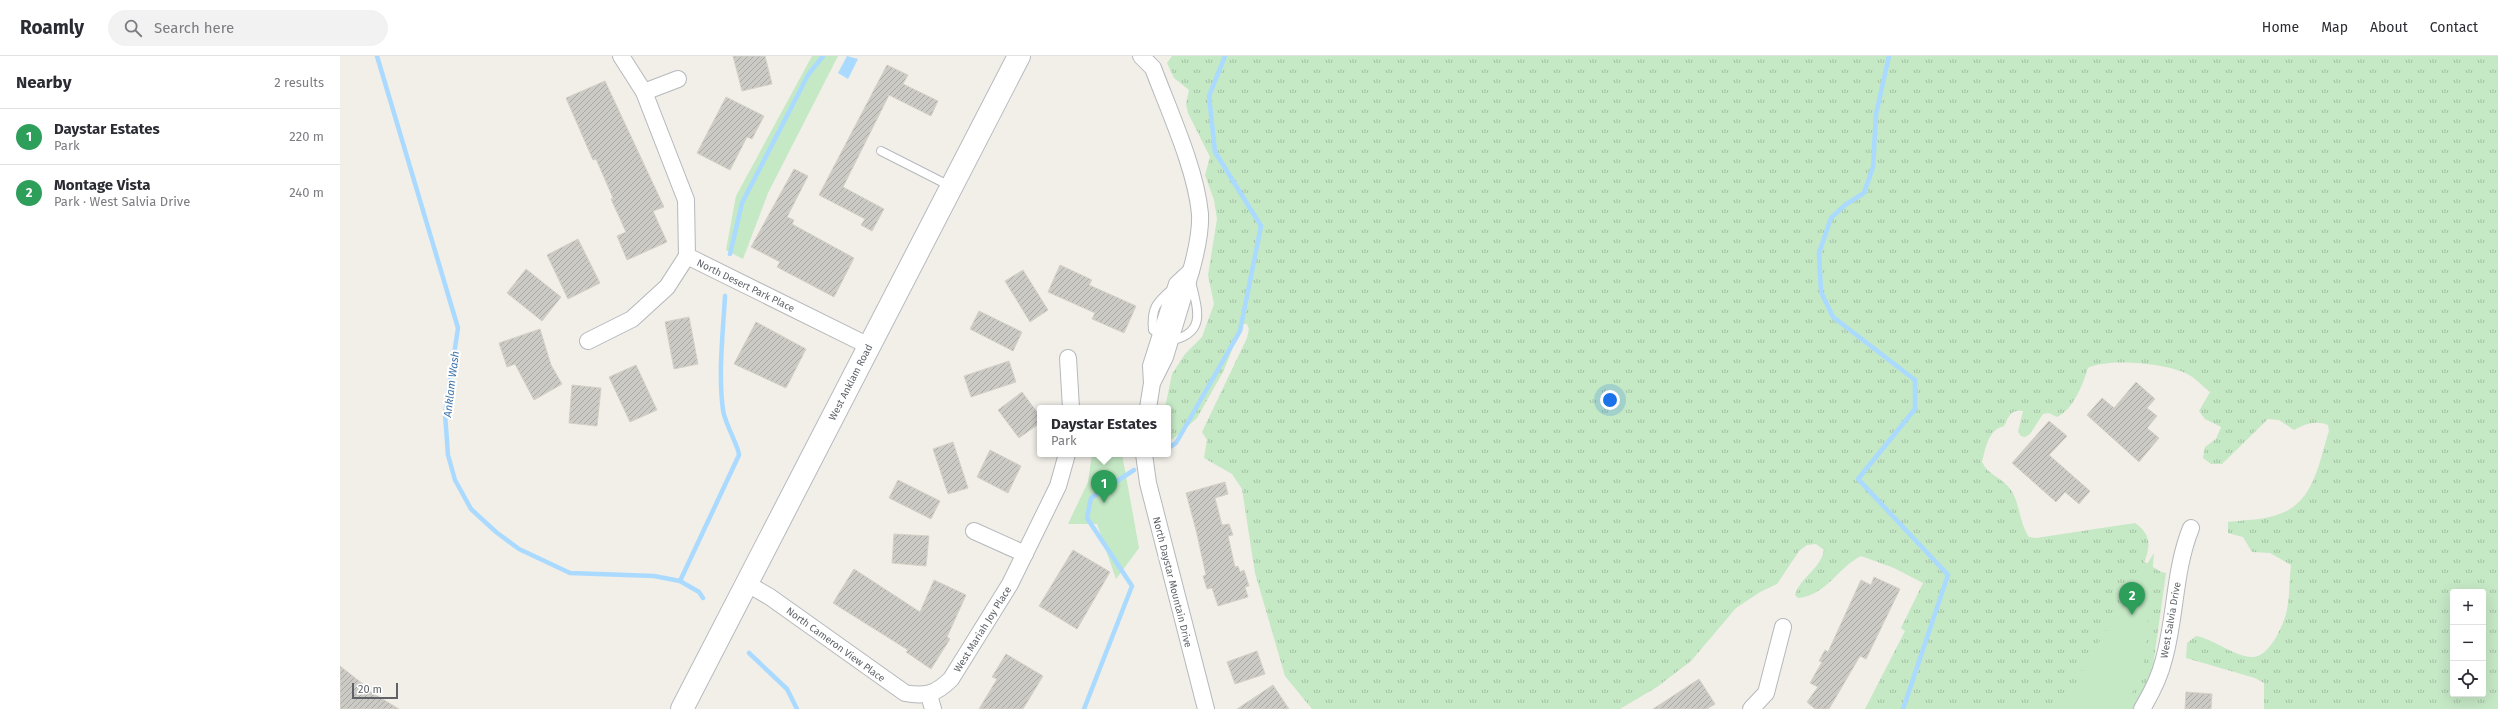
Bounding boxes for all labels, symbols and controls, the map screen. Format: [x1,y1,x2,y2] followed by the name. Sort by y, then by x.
[108,10,388,46] search box
[20,16,84,39] text: Roamly
[122,17,144,39] icon: search
[154,19,234,37] text: Search here
[2262,19,2299,36] text: Home
[2321,19,2348,36] text: Map
[2370,19,2408,36] text: About
[2430,19,2478,36] text: Contact
[16,72,71,93] text: Nearby
[274,75,324,90] text: 2 results
[54,120,160,138] text: Daystar Estates
[26,129,32,144] text: 1
[289,129,324,144] text: 220 m
[54,138,80,153] text: Park
[54,176,151,194] text: Montage Vista
[26,185,32,200] text: 2
[289,185,324,200] text: 240 m
[54,194,190,209] text: Park · West Salvia Drive
[695,257,796,315] street label: North Desert Park Place
[827,342,875,423] street label: West Anklam Road
[441,350,462,419] water label: Anklam Wash
[1600,390,1620,410] your location
[1037,405,1171,457] popup
[1051,415,1157,433] text: Daystar Estates
[1051,433,1077,448] text: Park
[1091,470,1117,503] pin: 1
[1150,516,1194,649] street label: North Daystar Mountain Drive
[2158,581,2184,659] street label: West Salvia Drive
[2119,582,2145,615] pin: 2
[952,584,1014,675] street label: West Mariah Joy Place
[2450,589,2486,697] map controls
[2450,589,2486,625] button: +
[784,605,887,685] street label: North Cameron View Place
[2450,625,2486,661] button: −
[2450,661,2486,697] button: locate
[352,681,398,700] scale bar
[358,683,382,696] text: 20 m

